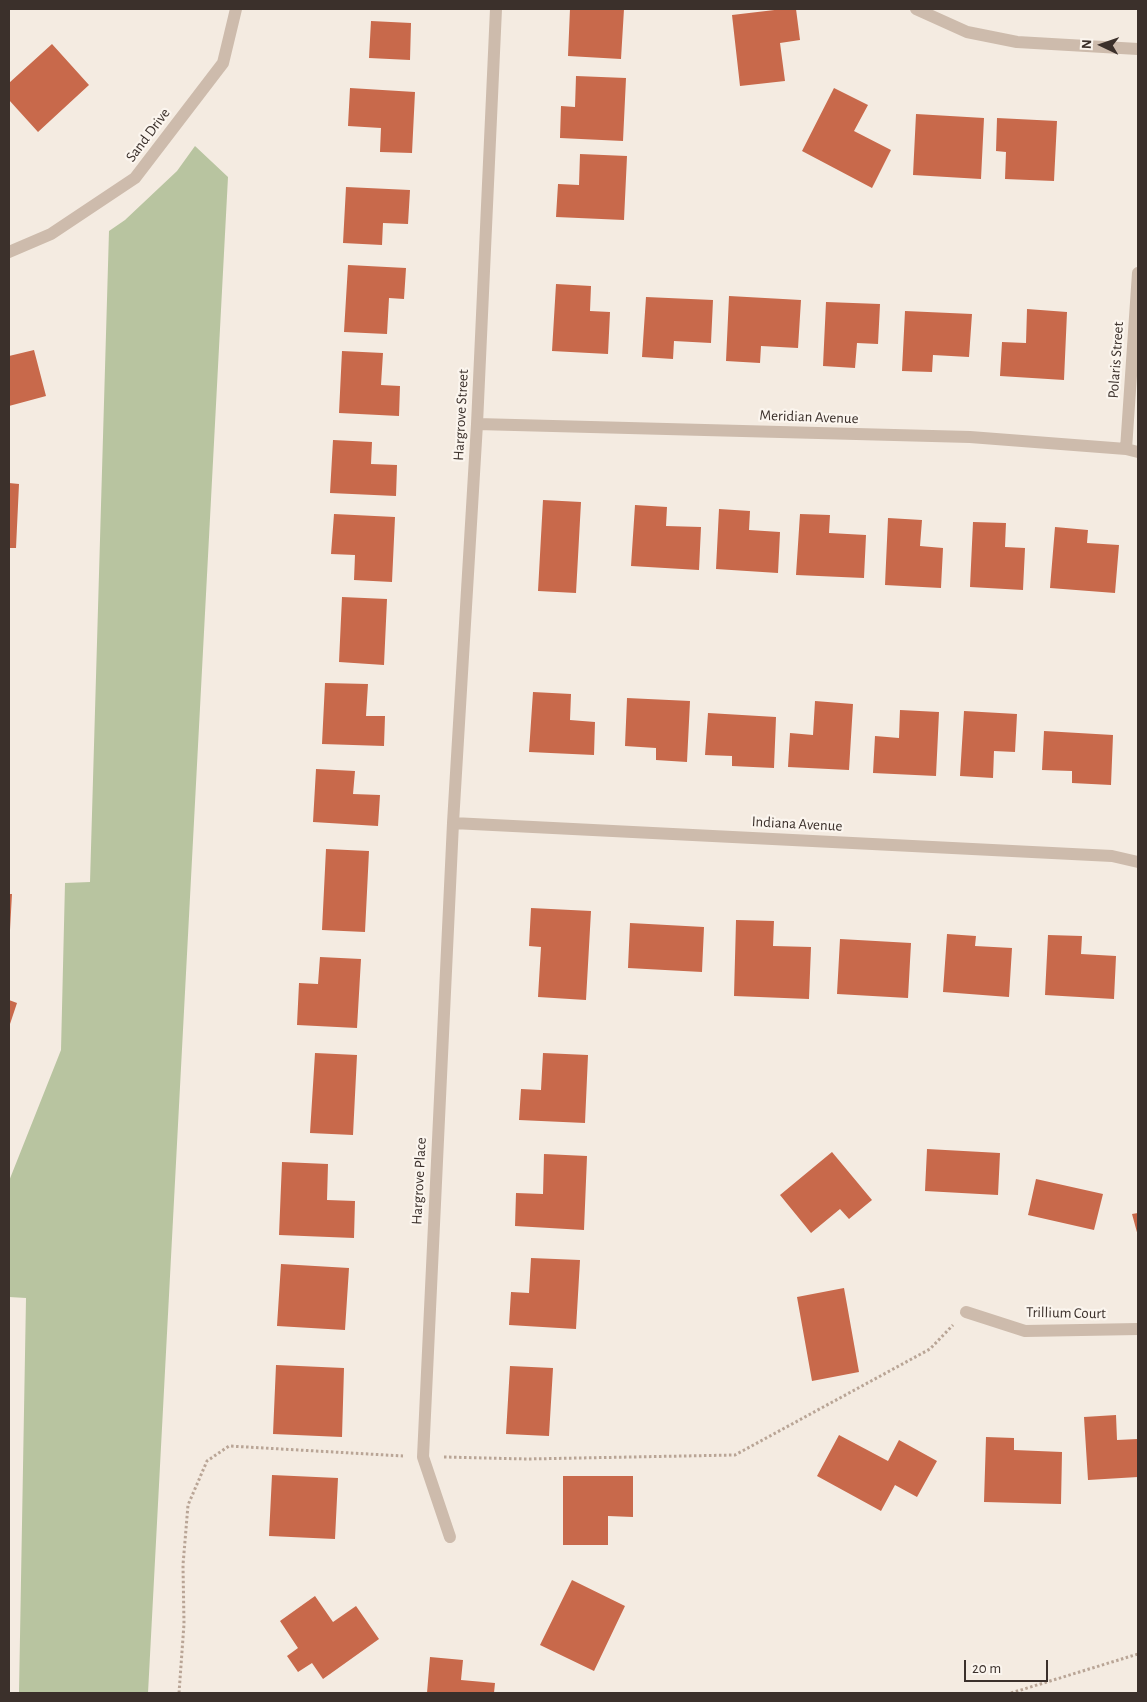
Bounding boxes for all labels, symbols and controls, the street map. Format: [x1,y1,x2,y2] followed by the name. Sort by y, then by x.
[1077,20,1127,70] north arrow
[1080,39,1094,49] text: N
[122,105,174,165] street label: Sand Drive
[1104,321,1128,399] street label: Polaris Street
[450,369,472,461] street label: Hargrove Street
[759,406,859,428] street label: Meridian Avenue
[751,813,843,835] street label: Indiana Avenue
[408,1137,430,1225] street label: Hargrove Place
[1026,1303,1106,1323] street label: Trillium Court
[967,1650,1051,1682] scale bar
[972,1661,1001,1676] text: 20 m

